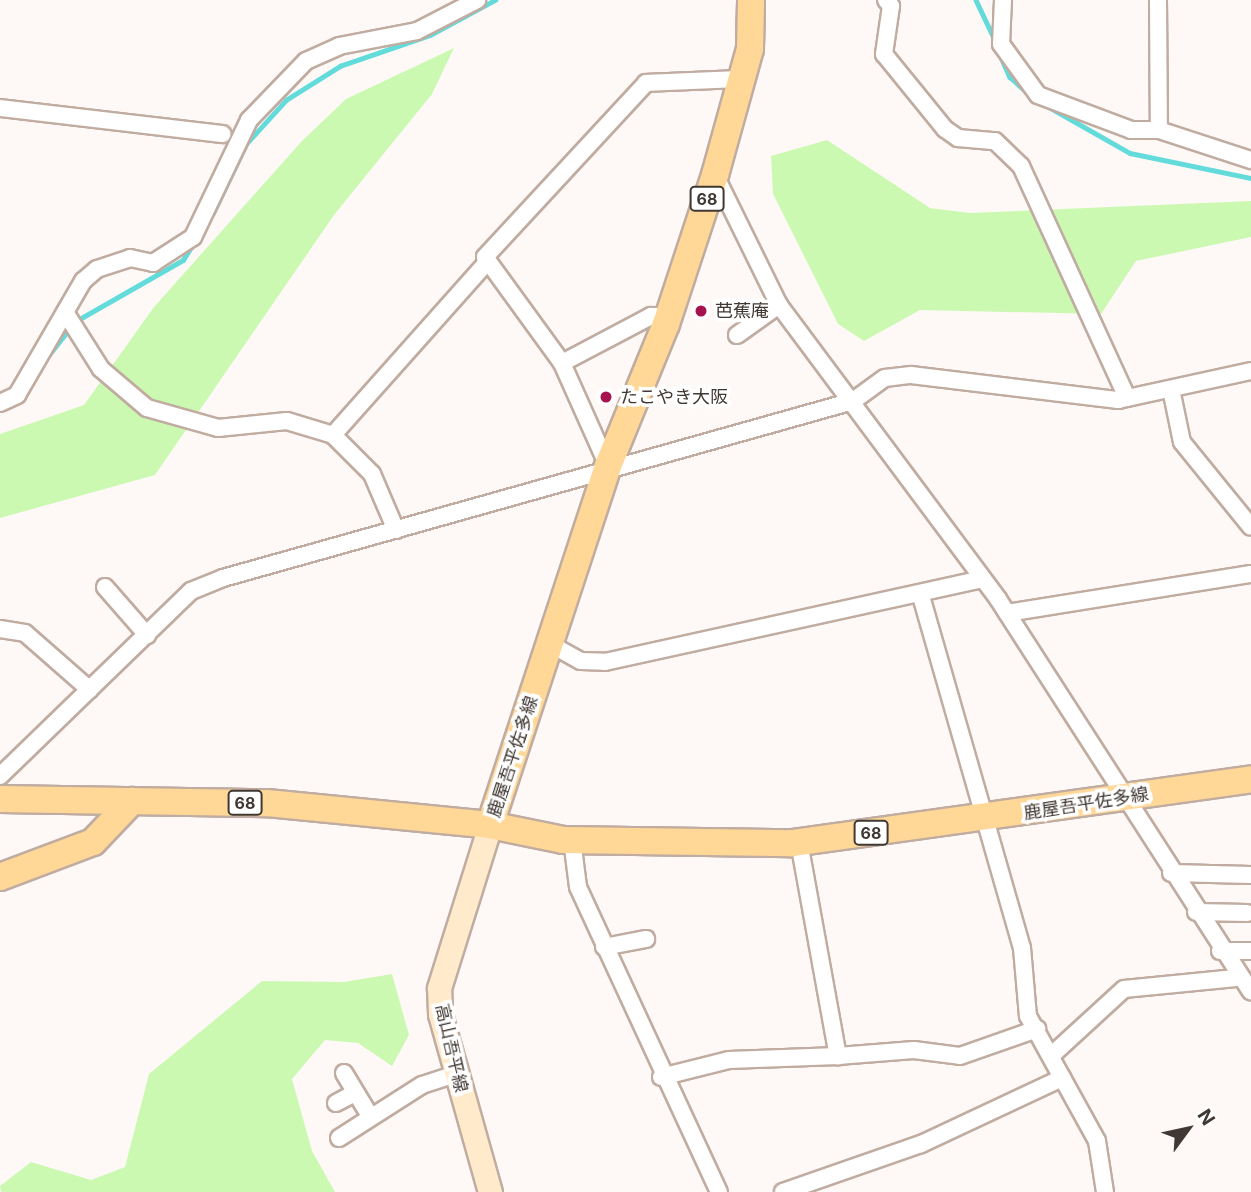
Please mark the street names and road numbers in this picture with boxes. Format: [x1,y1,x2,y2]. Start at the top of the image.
road number: 68 [690,186,724,211]
street label: 鹿屋吾平佐多線 [483,694,543,820]
street label: 鹿屋吾平佐多線 [1022,783,1150,825]
road number: 68 [228,790,262,816]
road number: 68 [854,820,888,846]
street label: 高山吾平線 [430,1002,472,1094]

